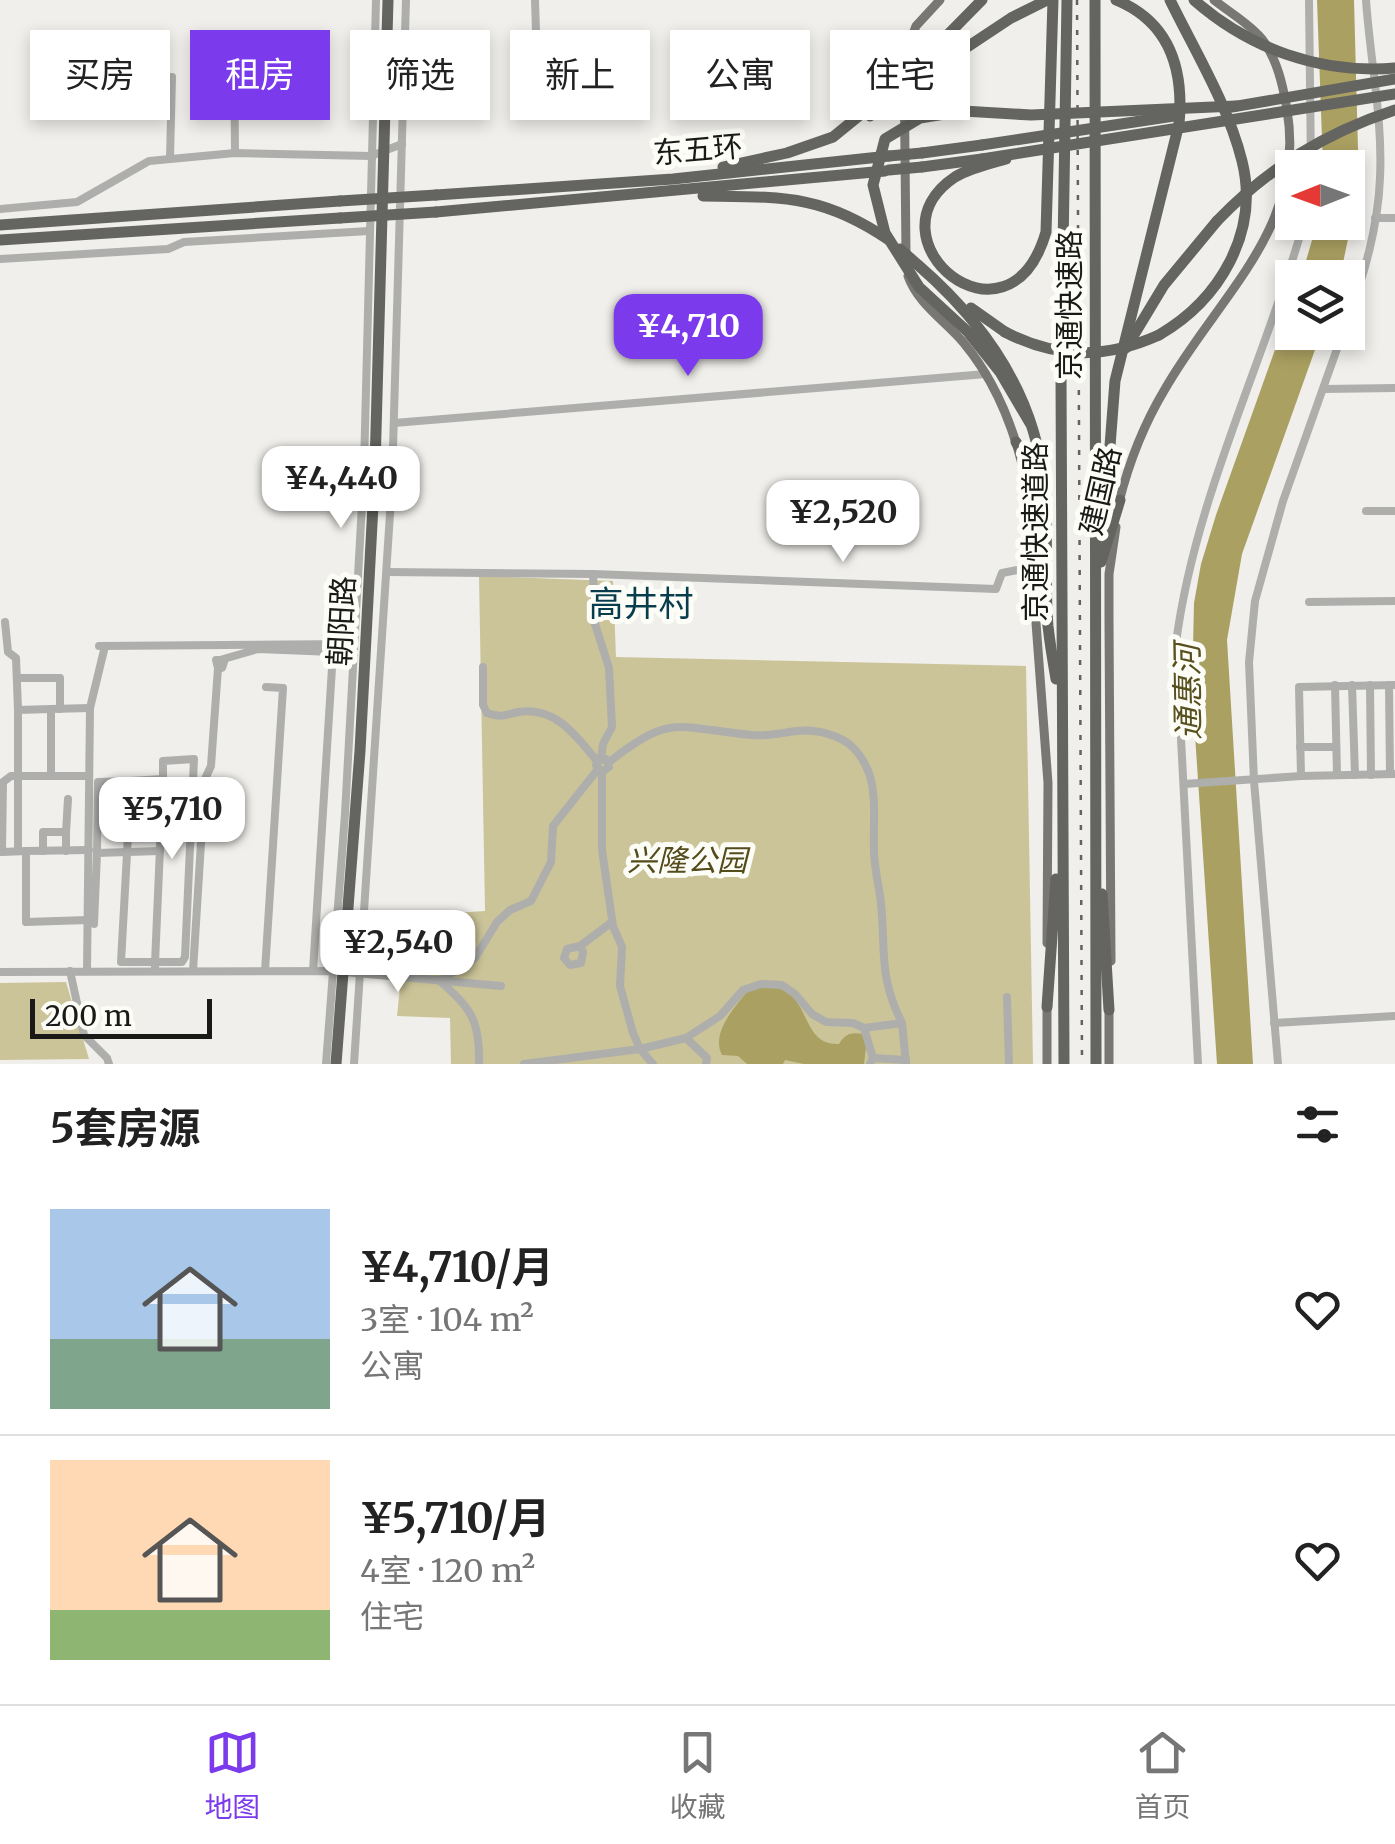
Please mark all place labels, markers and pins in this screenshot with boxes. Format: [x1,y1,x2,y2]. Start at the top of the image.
pin: ¥4,710 [607,294,769,379]
pin: ¥4,440 [260,446,422,531]
pin: ¥2,520 [762,480,924,565]
pin: ¥5,710 [91,777,253,862]
pin: ¥2,540 [317,910,479,995]

